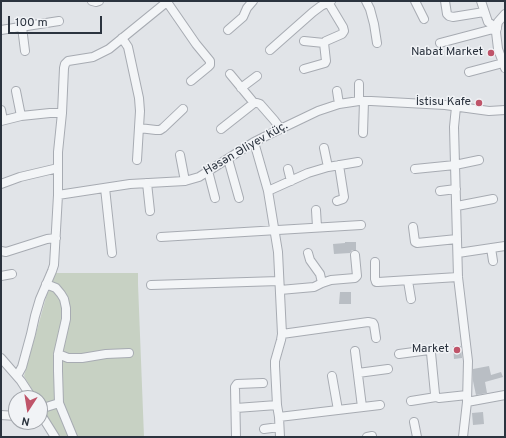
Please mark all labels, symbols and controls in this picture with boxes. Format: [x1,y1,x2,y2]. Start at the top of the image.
scale bar [10,8,104,34]
text: 100 m [15,15,48,31]
place label: Nabat Market [411,46,483,60]
marker: Nabat Market [486,48,496,58]
place label: İstisu Kafe [416,96,471,110]
marker: İstisu Kafe [474,98,484,108]
street label: Həsən Əliyev küç. [201,119,291,179]
place label: Market [412,343,449,357]
marker: Market [452,345,462,355]
north arrow [8,390,48,430]
text: N [20,413,31,428]

